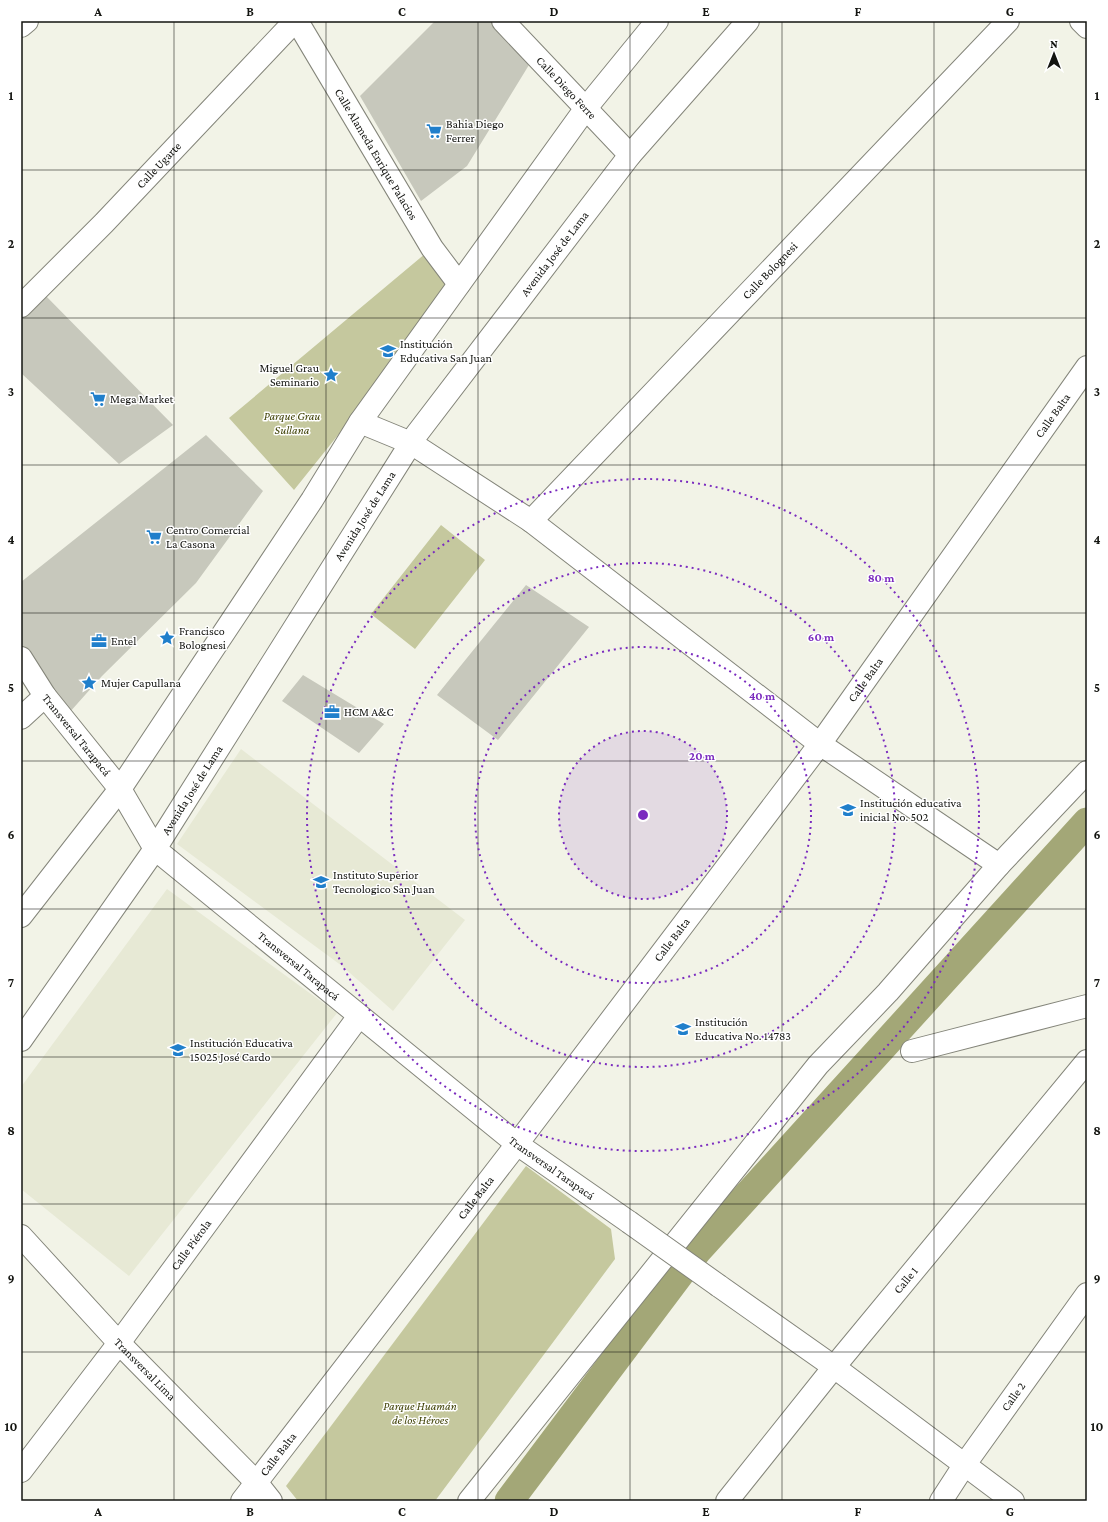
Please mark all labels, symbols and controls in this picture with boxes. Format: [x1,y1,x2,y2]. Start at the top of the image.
text: A [93,4,102,19]
text: B [246,4,254,19]
text: C [398,4,406,19]
text: D [550,4,559,19]
text: E [702,4,710,19]
text: F [855,4,862,19]
text: G [1006,4,1014,19]
north arrow [1034,34,1074,74]
text: N [1050,38,1058,50]
street label: Calle Diego Ferre [533,53,599,122]
street label: Calle Alameda Enrique Palacios [332,86,421,223]
text: 1 [9,88,14,103]
text: 1 [1095,88,1100,103]
place label: Bahia Diego Ferrer [446,117,504,145]
supermarket icon: Bahia Diego Ferrer [425,122,443,140]
street label: Calle Ugarte [133,139,184,191]
street label: Avenida José de Lama [518,208,592,299]
text: 2 [8,236,15,251]
text: 2 [1094,236,1101,251]
street label: Calle Bolognesi [739,239,800,302]
place label: Institución Educativa San Juan [400,337,492,365]
school or university icon: Institución Educativa San Juan [379,342,397,360]
place label: Miguel Grau Seminario [260,361,320,389]
place icon: Miguel Grau Seminario [322,366,340,384]
text: 3 [8,384,14,399]
text: 3 [1094,384,1100,399]
supermarket icon: Mega Market [89,390,107,408]
street label: Calle Balta [1032,390,1073,440]
place label: Mega Market [110,392,174,406]
park label: Parque Grau Sullana [264,409,320,437]
street label: Avenida José de Lama [331,468,399,563]
place label: Centro Comercial La Casona [166,523,250,551]
supermarket icon: Centro Comercial La Casona [145,528,163,546]
text: 4 [7,532,15,547]
text: 4 [1093,532,1101,547]
text: 80 m [868,571,895,585]
place label: Francisco Bolognesi [179,624,226,652]
place icon: Francisco Bolognesi [158,629,176,647]
text: 60 m [808,630,835,644]
office icon: Entel [90,632,108,650]
place label: Entel [111,634,136,648]
street label: Calle Balta [845,655,886,705]
place icon: Mujer Capullana [80,674,98,692]
place label: Mujer Capullana [101,676,182,690]
text: 5 [8,680,14,695]
text: 5 [1094,680,1100,695]
text: 40 m [749,689,776,703]
street label: Transversal Tarapacá [39,691,114,779]
office icon: HCM A&C [323,703,341,721]
place label: HCM A&C [344,705,394,719]
street label: Avenida José de Lama [159,742,226,838]
text: 20 m [689,749,716,763]
place label: Institución educativa inicial No. 502 [860,796,962,824]
school or university icon: Institución educativa inicial No. 502 [839,801,857,819]
centre of rings [636,808,650,822]
text: 6 [7,827,15,842]
text: 6 [1093,827,1101,842]
place label: Instituto Superior Tecnologico San Juan [333,868,435,896]
school or university icon: Instituto Superior Tecnologico San Juan [312,873,330,891]
street label: Calle Balta [651,915,693,964]
street label: Transversal Tarapacá [255,928,343,1004]
text: 7 [8,975,14,990]
text: 7 [1094,975,1100,990]
place label: Institución Educativa No. 14783 [695,1015,791,1043]
school or university icon: Institución Educativa No. 14783 [674,1020,692,1038]
place label: Institución Educativa 15025 José Cardo [190,1036,293,1064]
school or university icon: Institución Educativa 15025 José Cardo [169,1041,187,1059]
text: 8 [7,1123,15,1138]
text: 8 [1093,1123,1101,1138]
street label: Transversal Tarapacá [506,1133,598,1203]
street label: Calle Balta [455,1173,497,1222]
street label: Calle Piérola [168,1216,215,1273]
street label: Calle 1 [891,1264,921,1296]
text: 9 [7,1271,15,1286]
text: 9 [1093,1271,1101,1286]
street label: Transversal Lima [111,1335,179,1404]
street label: Calle 2 [998,1379,1029,1414]
park label: Parque Huamán de los Héroes [383,1399,457,1427]
text: 10 [5,1419,17,1434]
text: 10 [1091,1419,1103,1434]
street label: Calle Balta [257,1429,299,1479]
text: A [93,1504,102,1519]
text: B [246,1504,254,1519]
text: C [398,1504,406,1519]
text: D [550,1504,559,1519]
text: E [702,1504,710,1519]
text: F [855,1504,862,1519]
text: G [1006,1504,1014,1519]

